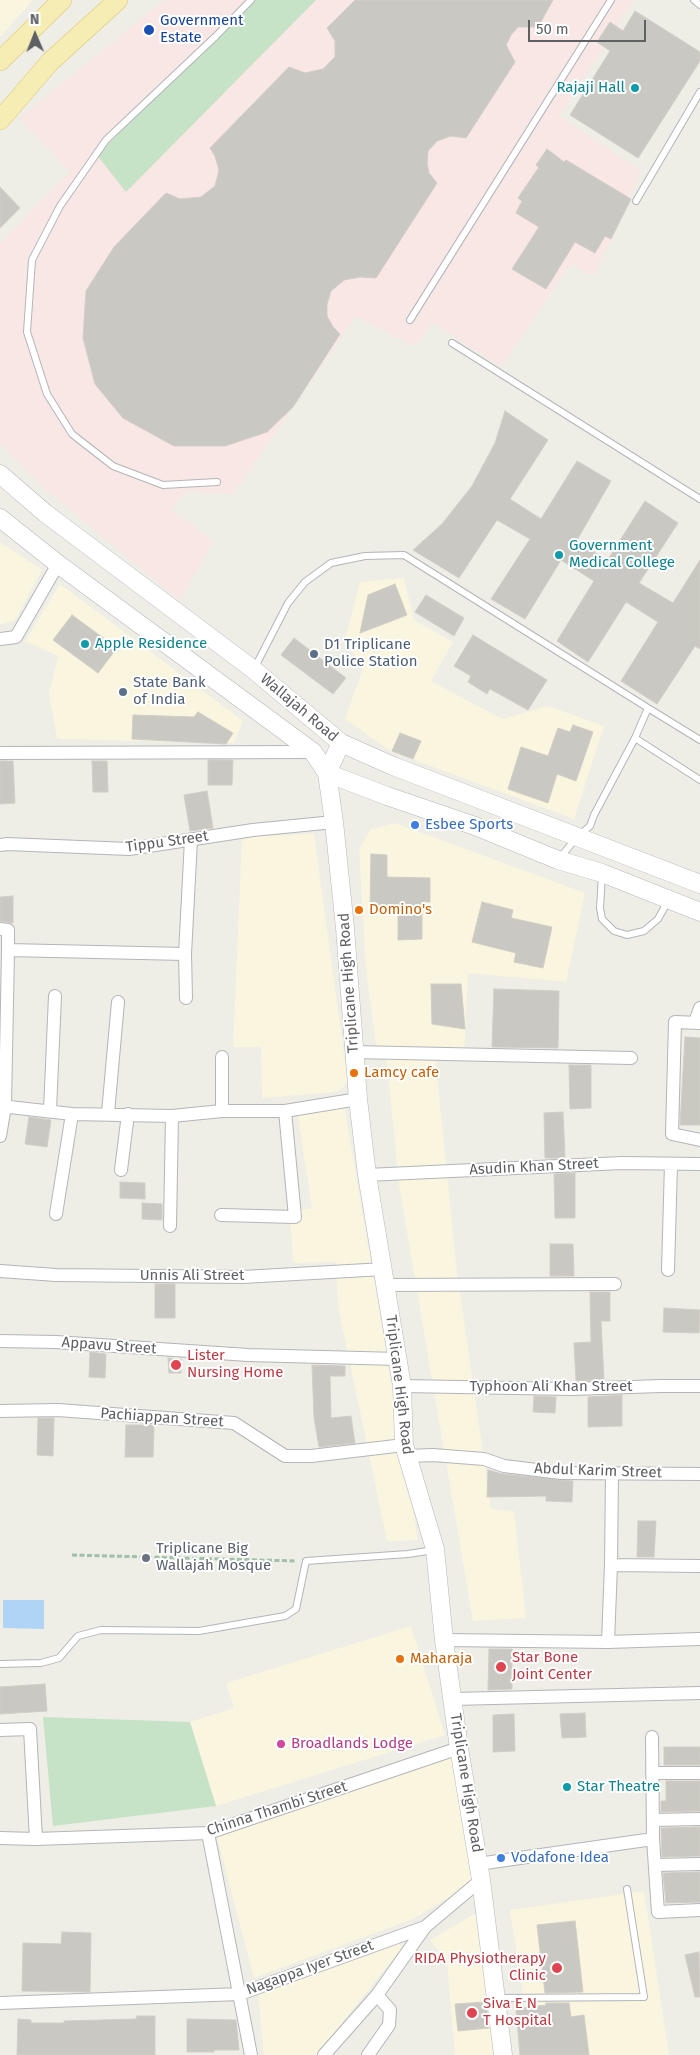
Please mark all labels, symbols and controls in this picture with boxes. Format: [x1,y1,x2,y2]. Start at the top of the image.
north arrow [10,10,60,60]
scale bar [530,10,648,42]
text: N [30,11,40,28]
place label: Government Estate [160,12,243,47]
text: 50 m [536,20,569,38]
marker: Government Estate [142,23,156,37]
place label: Rajaji Hall [556,79,625,97]
marker: Rajaji Hall [629,82,641,94]
place label: Government Medical College [569,537,675,572]
marker: Government Medical College [553,549,565,561]
place label: Apple Residence [95,635,207,653]
place label: D1 Triplicane Police Station [324,636,418,671]
marker: Apple Residence [79,638,91,650]
marker: D1 Triplicane Police Station [308,648,320,660]
street label: Wallajah Road [256,670,342,746]
place label: State Bank of India [133,674,206,709]
marker: State Bank of India [117,686,129,698]
place label: Esbee Sports [425,816,513,834]
marker: Esbee Sports [409,819,421,831]
street label: Tippu Street [125,827,209,857]
place label: Domino's [369,901,432,919]
marker: Domino's [353,904,365,916]
street label: Triplicane High Road [335,912,363,1054]
place label: Lamcy cafe [364,1064,439,1082]
marker: Lamcy cafe [348,1067,360,1079]
street label: Asudin Khan Street [469,1155,599,1179]
street label: Unnis Ali Street [140,1267,244,1285]
street label: Triplicane High Road [382,1314,416,1456]
street label: Appavu Street [61,1334,157,1358]
place label: Lister Nursing Home [187,1347,283,1382]
marker: Lister Nursing Home [169,1358,183,1372]
street label: Typhoon Ali Khan Street [470,1378,632,1396]
street label: Pachiappan Street [100,1405,224,1431]
street label: Abdul Karim Street [534,1460,662,1482]
place label: Triplicane Big Wallajah Mosque [156,1540,271,1575]
marker: Triplicane Big Wallajah Mosque [140,1552,152,1564]
place label: Star Bone Joint Center [512,1649,592,1684]
place label: Maharaja [410,1650,472,1668]
marker: Maharaja [394,1653,406,1665]
marker: Star Bone Joint Center [494,1660,508,1674]
street label: Triplicane High Road [446,1712,486,1854]
place label: Broadlands Lodge [291,1735,413,1753]
marker: Broadlands Lodge [275,1738,287,1750]
street label: Chinna Thambi Street [205,1778,349,1840]
place label: Star Theatre [577,1778,660,1796]
marker: Star Theatre [561,1781,573,1793]
place label: Vodafone Idea [511,1849,609,1867]
marker: Vodafone Idea [495,1852,507,1864]
street label: Nagappa Iyer Street [244,1937,376,1999]
place label: RIDA Physiotherapy Clinic [414,1950,546,1985]
marker: RIDA Physiotherapy Clinic [550,1961,564,1975]
place label: Siva E N T Hospital [483,1995,552,2030]
marker: Siva E N T Hospital [465,2006,479,2020]

